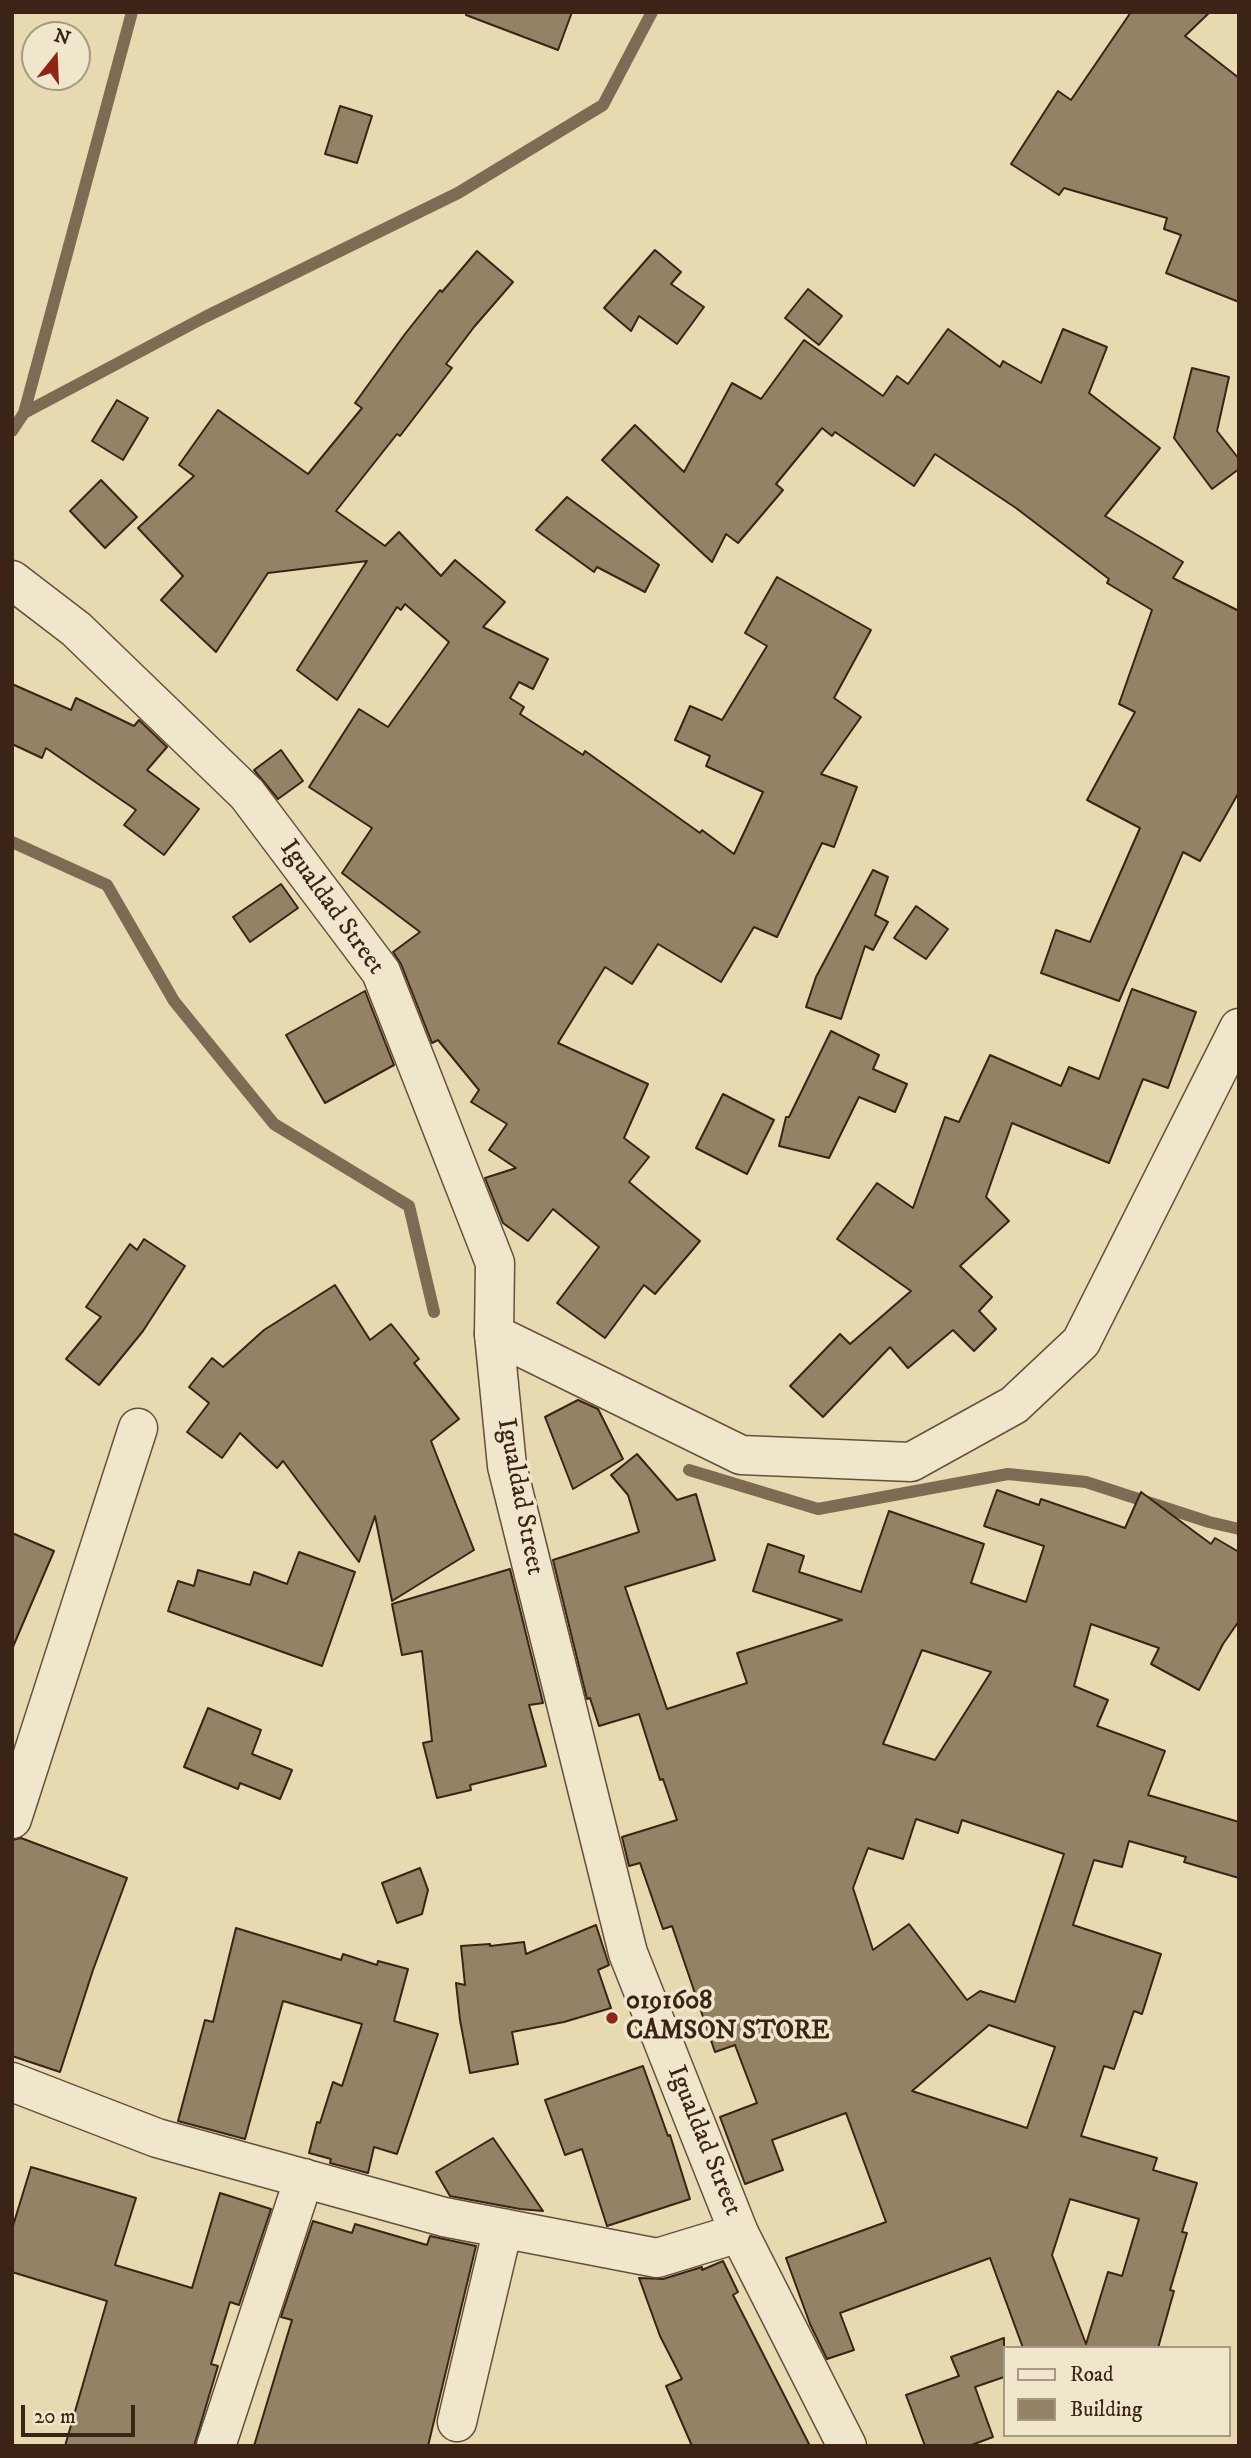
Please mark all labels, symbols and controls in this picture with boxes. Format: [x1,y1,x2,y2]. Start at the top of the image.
north arrow [21,21,91,91]
text: N [51,24,73,51]
street label: Igualdad Street [272,835,390,981]
street label: Igualdad Street [489,1416,549,1578]
place label: 0191608 CAMSON STORE [626,1987,829,2048]
marker: 0191608 CAMSON STORE [604,2010,620,2026]
street label: Igualdad Street [659,2062,747,2220]
legend [1002,2346,1230,2437]
text: Road [1070,2362,1114,2388]
scale bar [24,2392,138,2436]
text: Building [1070,2397,1142,2423]
text: 20 m [34,2404,76,2430]

